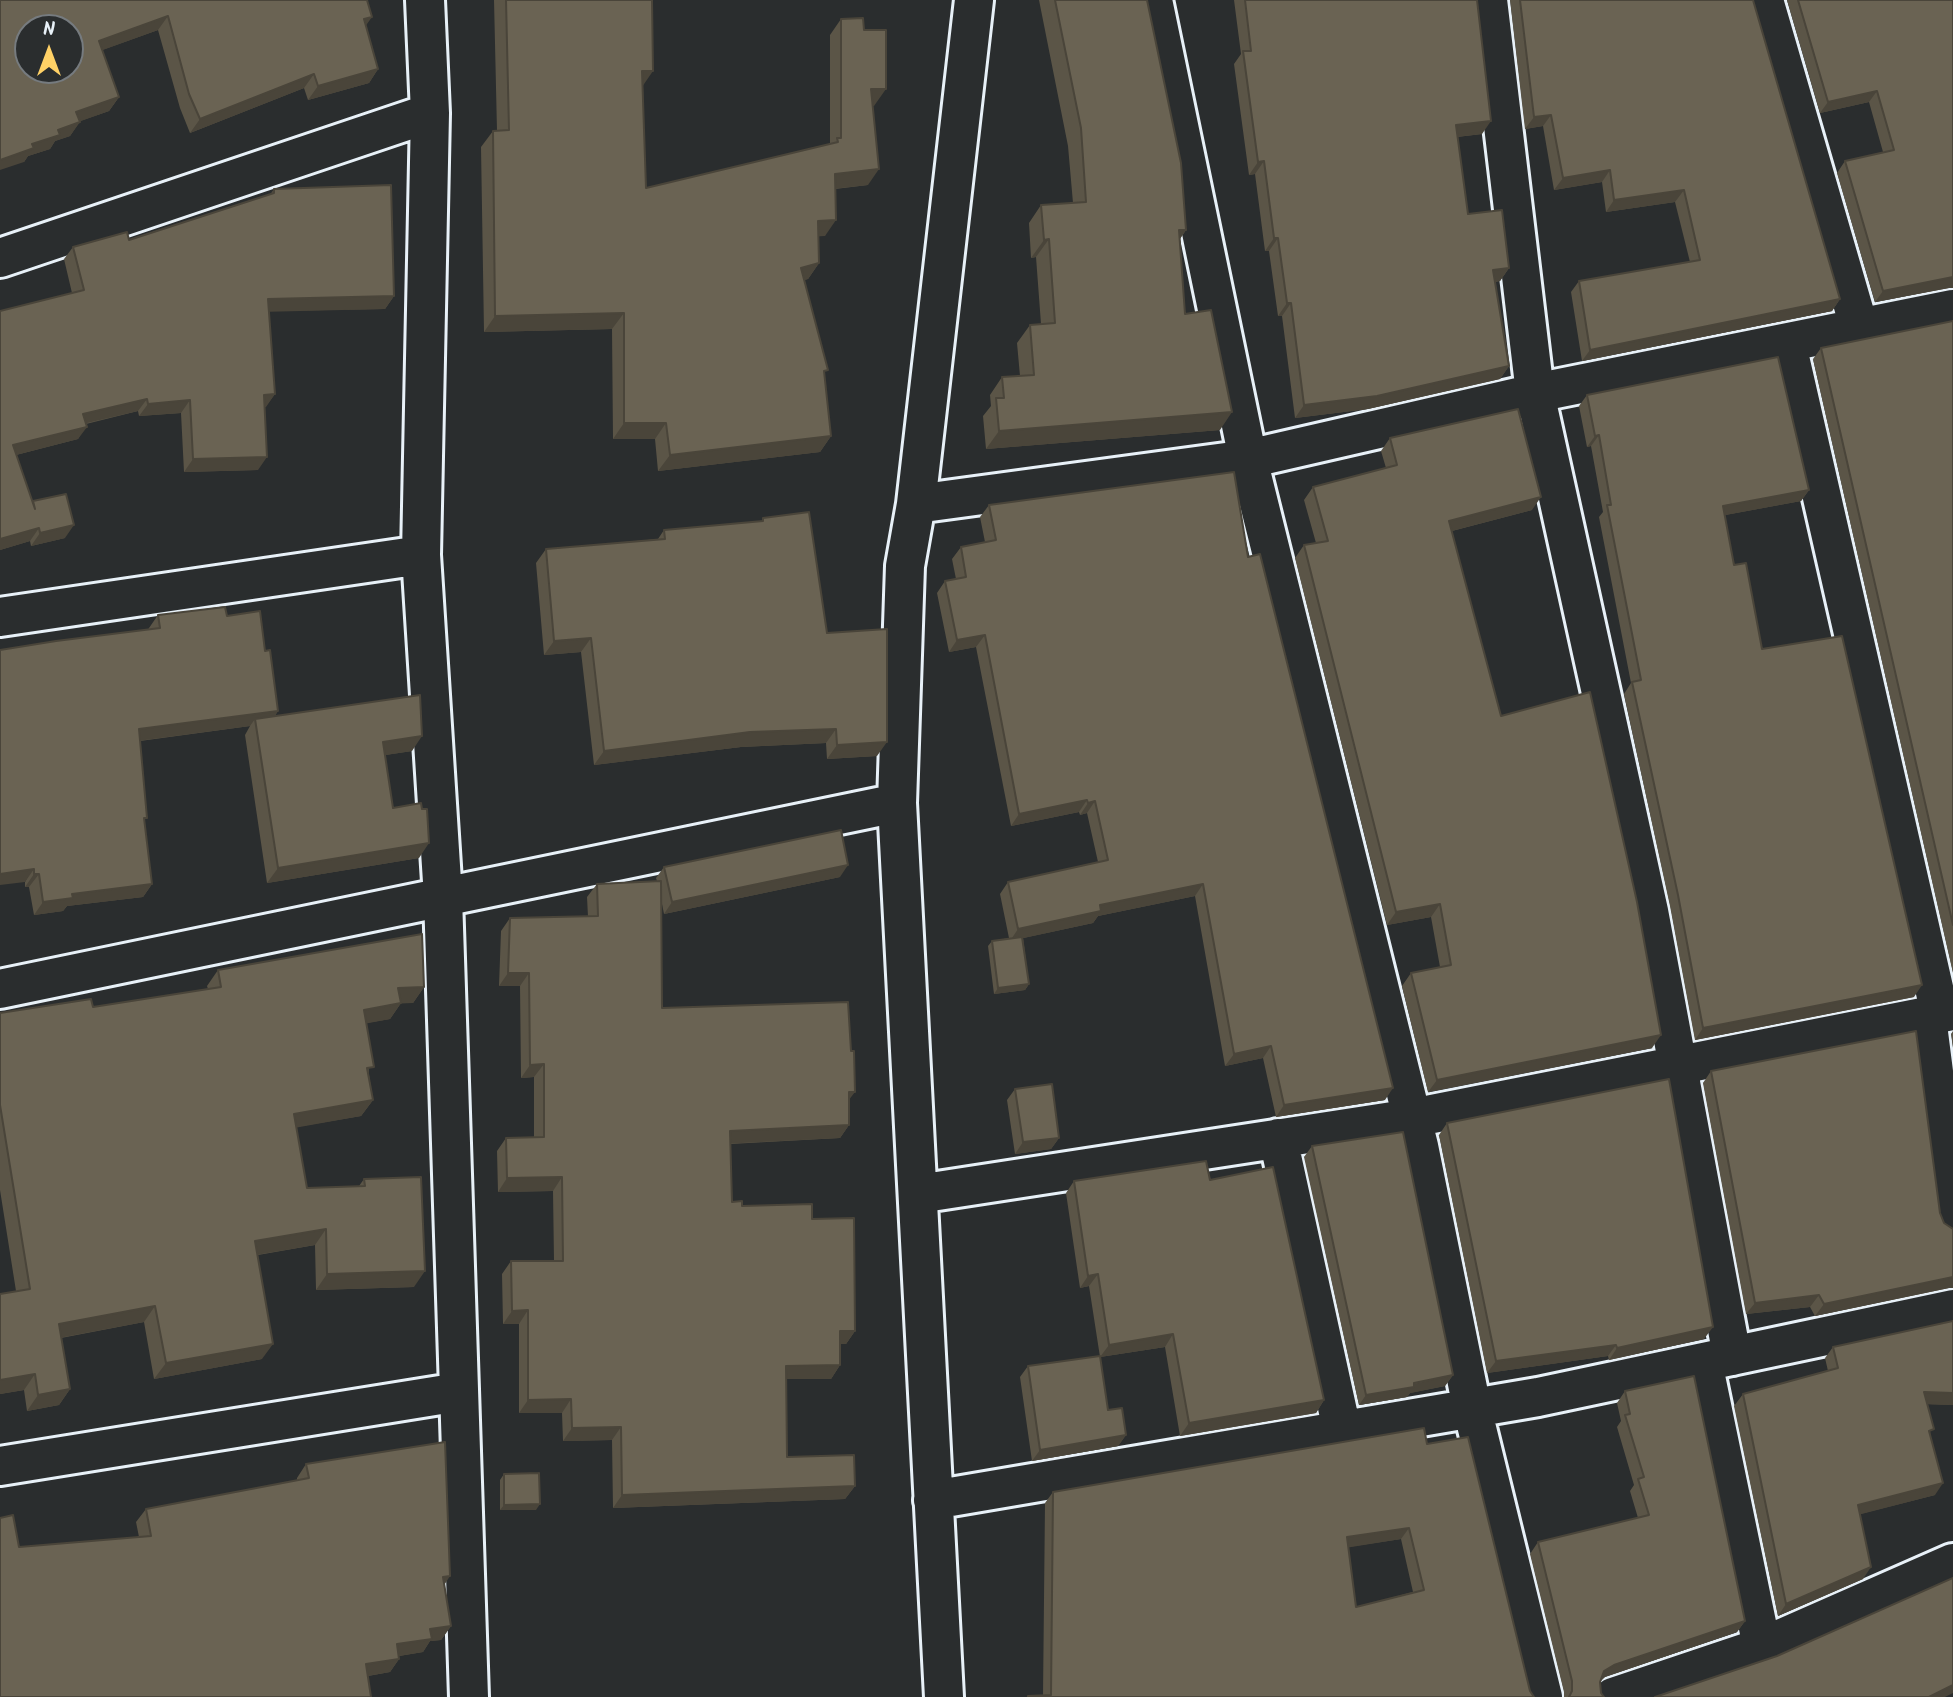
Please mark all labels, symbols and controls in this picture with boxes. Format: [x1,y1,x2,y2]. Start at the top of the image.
north arrow [14,14,84,84]
text: N [43,15,55,45]

